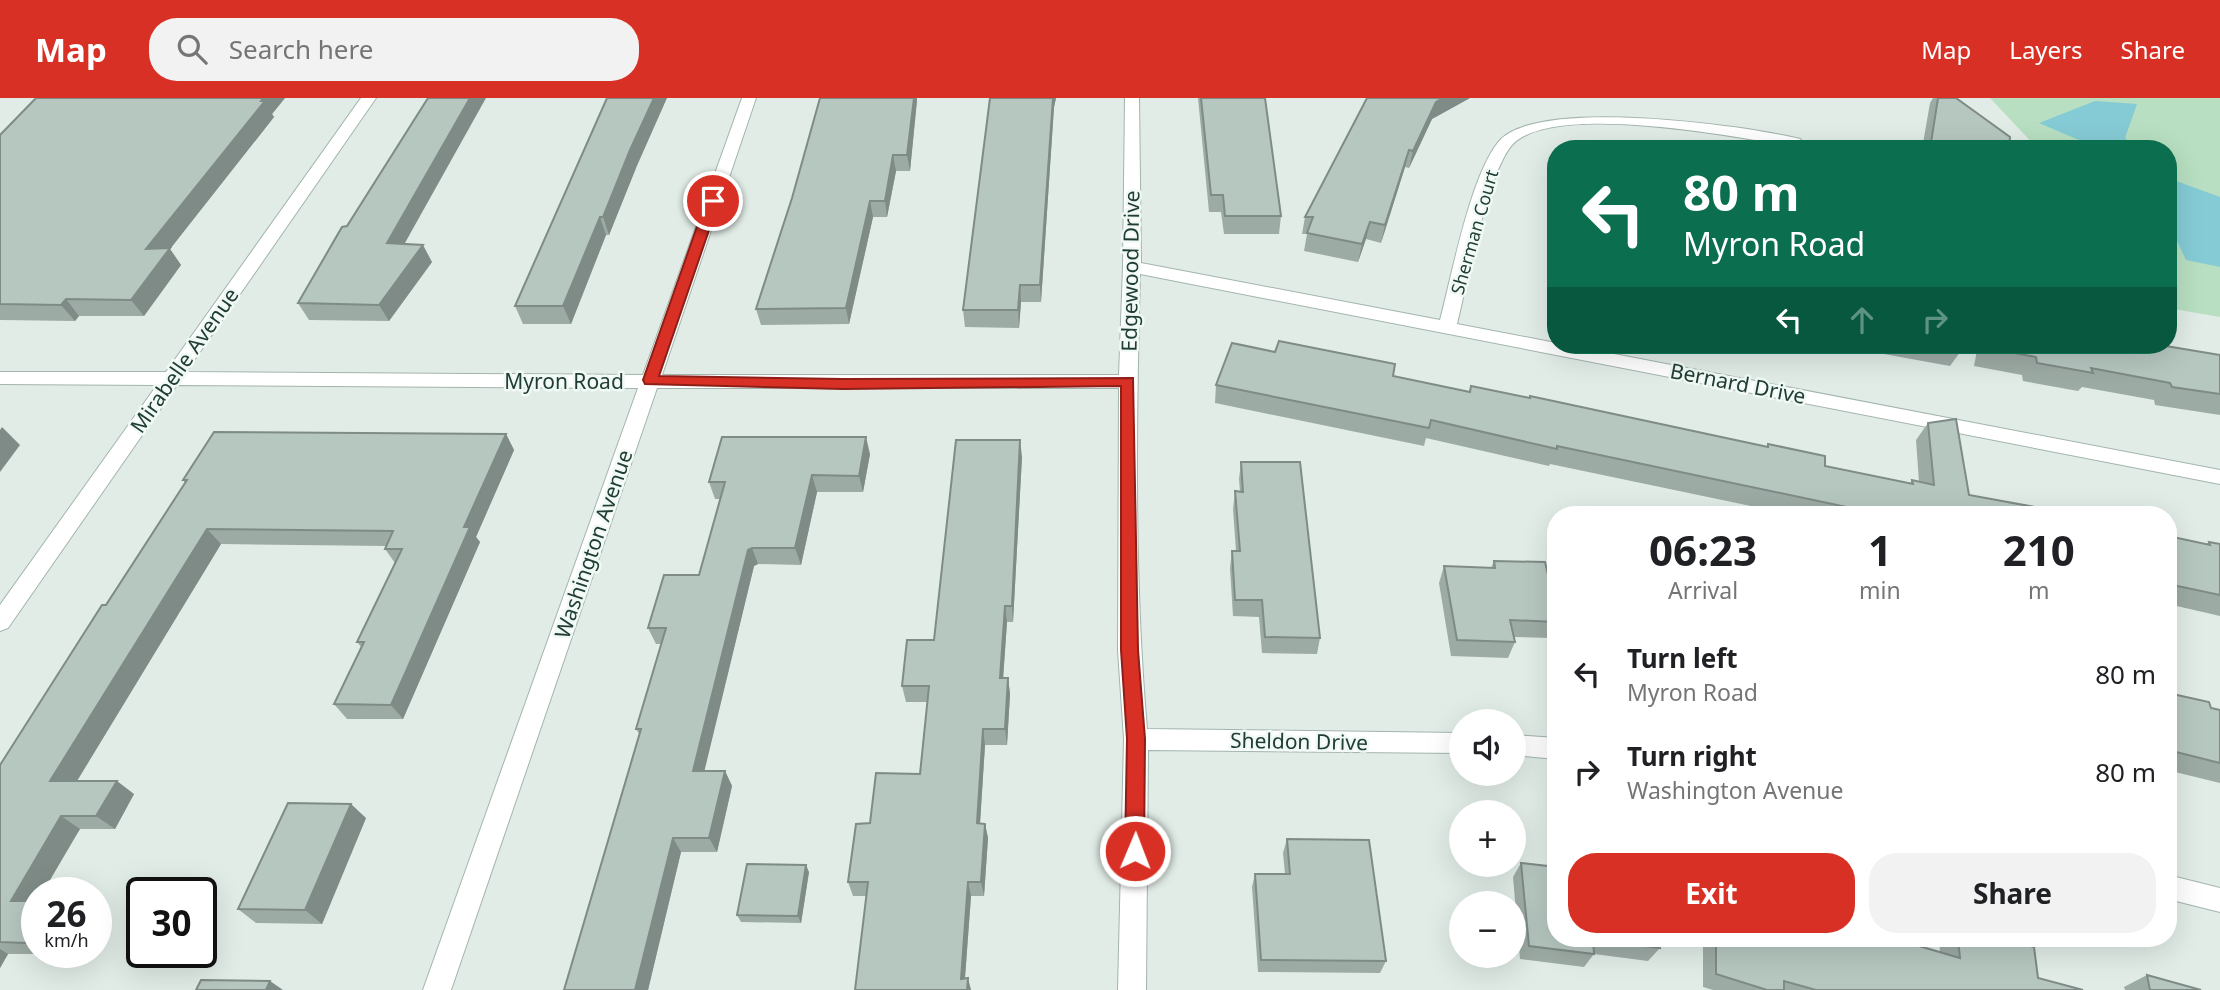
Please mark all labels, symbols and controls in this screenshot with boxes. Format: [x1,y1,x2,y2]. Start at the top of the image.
search box [149,18,639,81]
text: Map [35,27,107,72]
icon: search [173,30,211,68]
text: Search here [229,31,373,67]
text: Map [1921,33,1971,66]
text: Layers [2009,33,2083,66]
text: Share [2121,33,2185,66]
text: 80 m [1683,159,1800,225]
street label: Sherman Court [1445,166,1503,297]
icon: left [1568,168,1659,259]
pin [683,171,743,231]
icon: arrive [694,182,732,220]
street label: Edgewood Drive [1115,190,1145,352]
text: Myron Road [1683,222,1865,265]
street label: Mirabelle Avenue [123,282,245,438]
icon: left [1770,301,1808,339]
icon: ahead [1843,301,1881,339]
icon: right [1916,301,1954,339]
street label: Bernard Drive [1668,356,1808,410]
street label: Myron Road [504,367,624,395]
street label: Washington Avenue [548,446,638,642]
text: 06:23 [1649,521,1757,578]
text: 1 [1868,521,1892,578]
text: 210 [2003,521,2075,578]
text: Arrival [1668,574,1738,606]
text: min [1859,574,1901,606]
text: m [2028,574,2050,606]
text: Turn left [1627,640,1738,676]
icon: left [1568,655,1606,693]
text: 80 m [2095,656,2156,692]
text: Myron Road [1627,676,1758,708]
map controls [1449,709,1526,968]
button: sound [1449,709,1526,786]
street label: Sheldon Drive [1230,726,1368,756]
text: Turn right [1627,738,1757,774]
icon: right [1568,753,1606,791]
text: 80 m [2095,754,2156,790]
text: Washington Avenue [1627,774,1844,806]
button: + [1449,800,1526,877]
position arrow [1098,814,1172,888]
button: Exit [1568,853,1855,933]
button: Share [1869,853,2156,933]
speed limit sign: 30 [126,877,217,968]
text: 26 [46,890,87,937]
button: − [1449,891,1526,968]
text: km/h [44,928,89,952]

